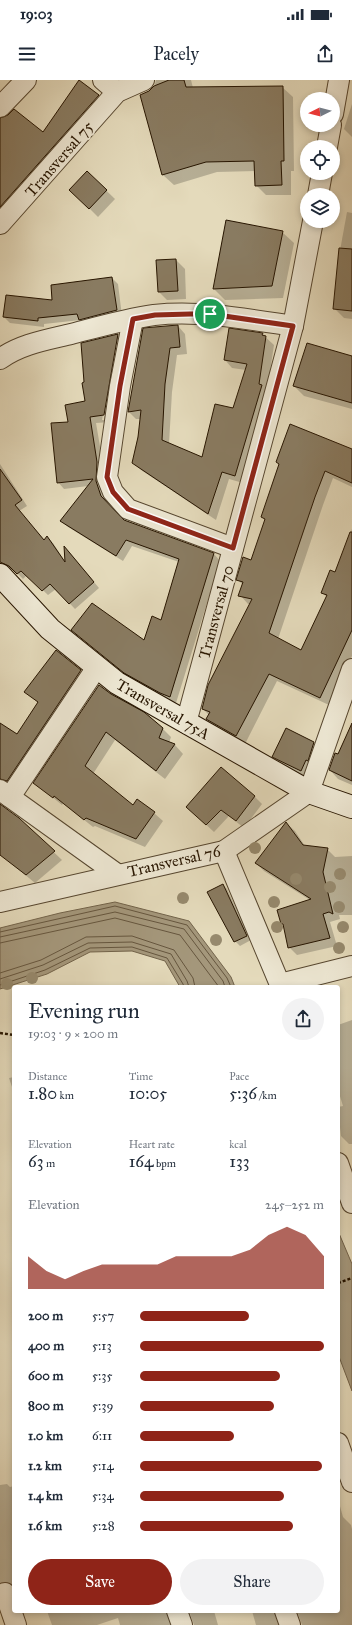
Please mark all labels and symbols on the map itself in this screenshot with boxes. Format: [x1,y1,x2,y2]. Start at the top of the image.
north arrow [300,92,340,132]
street label: Transversal 75 [21,117,97,201]
pin [193,297,227,331]
street label: Transversal 70 [194,563,238,661]
street label: Transversal 75A [113,674,213,744]
street label: Transversal 76 [126,841,223,881]

